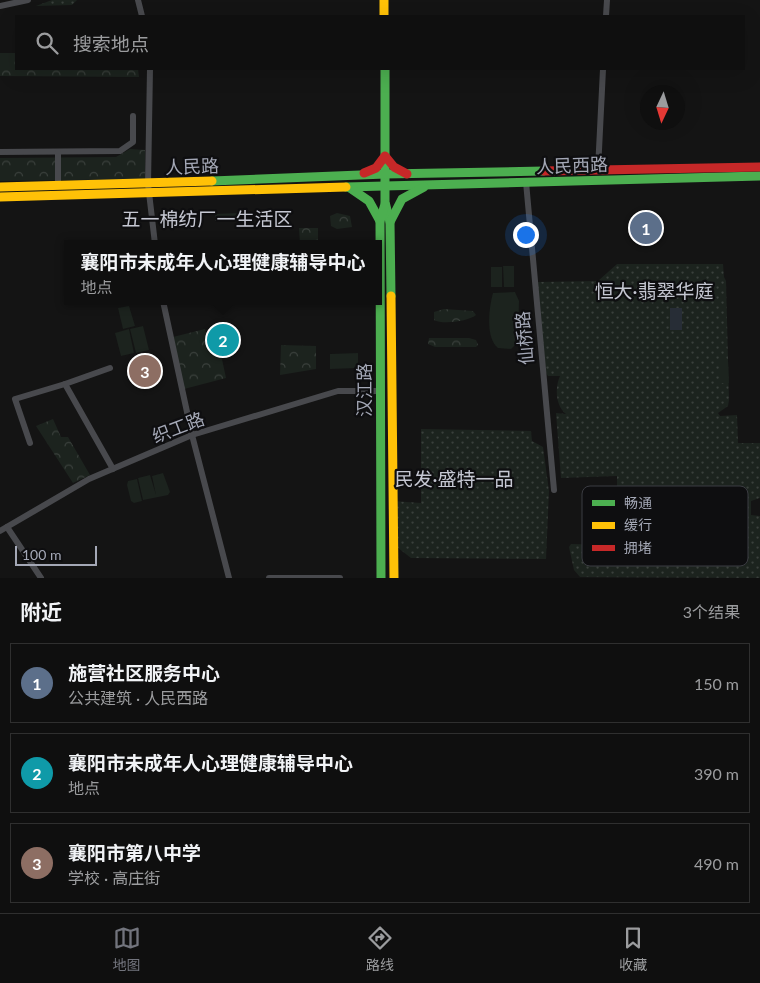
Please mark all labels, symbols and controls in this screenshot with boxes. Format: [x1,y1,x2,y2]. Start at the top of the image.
search box [15,15,745,70]
icon: search [33,29,61,57]
text: 搜索地点 [73,32,149,55]
north arrow [640,85,685,130]
street label: 人民西路 [536,153,608,177]
street label: 人民路 [165,154,219,178]
district label: 五一棉纺厂一生活区 [121,207,293,230]
pin: 1 [630,209,662,247]
your location [513,222,539,248]
popup [64,240,382,305]
text: 襄阳市未成年人心理健康辅导中心 [80,250,366,273]
text: 地点 [80,277,113,296]
district label: 恒大·翡翠华庭 [595,279,713,302]
street label: 仙桥路 [511,310,537,366]
pin: 2 [207,321,239,359]
pin: 3 [129,352,161,390]
street label: 汉江路 [353,363,375,417]
street label: 织工路 [149,407,207,447]
district label: 民发·盛特一品 [395,467,513,490]
legend [582,486,748,566]
text: 畅通 [624,494,652,511]
text: 缓行 [624,516,652,533]
text: 拥堵 [624,539,652,556]
scale bar [15,543,98,566]
text: 100 m [22,546,61,563]
text: 附近 [20,599,62,624]
text: 3个结果 [683,602,740,621]
text: 施营社区服务中心 [68,661,220,684]
text: 1 [32,674,42,693]
text: 150 m [694,674,739,693]
text: 公共建筑 · 人民西路 [68,688,208,707]
text: 襄阳市未成年人心理健康辅导中心 [68,751,353,774]
text: 2 [32,764,42,783]
text: 390 m [694,764,739,783]
text: 地点 [68,778,100,797]
text: 襄阳市第八中学 [68,841,201,864]
text: 3 [32,854,42,873]
text: 490 m [694,854,739,873]
text: 学校 · 高庄街 [68,868,160,887]
tab: 地图 [113,924,141,974]
tab: 路线 [366,924,394,974]
tab: 收藏 [619,924,647,974]

